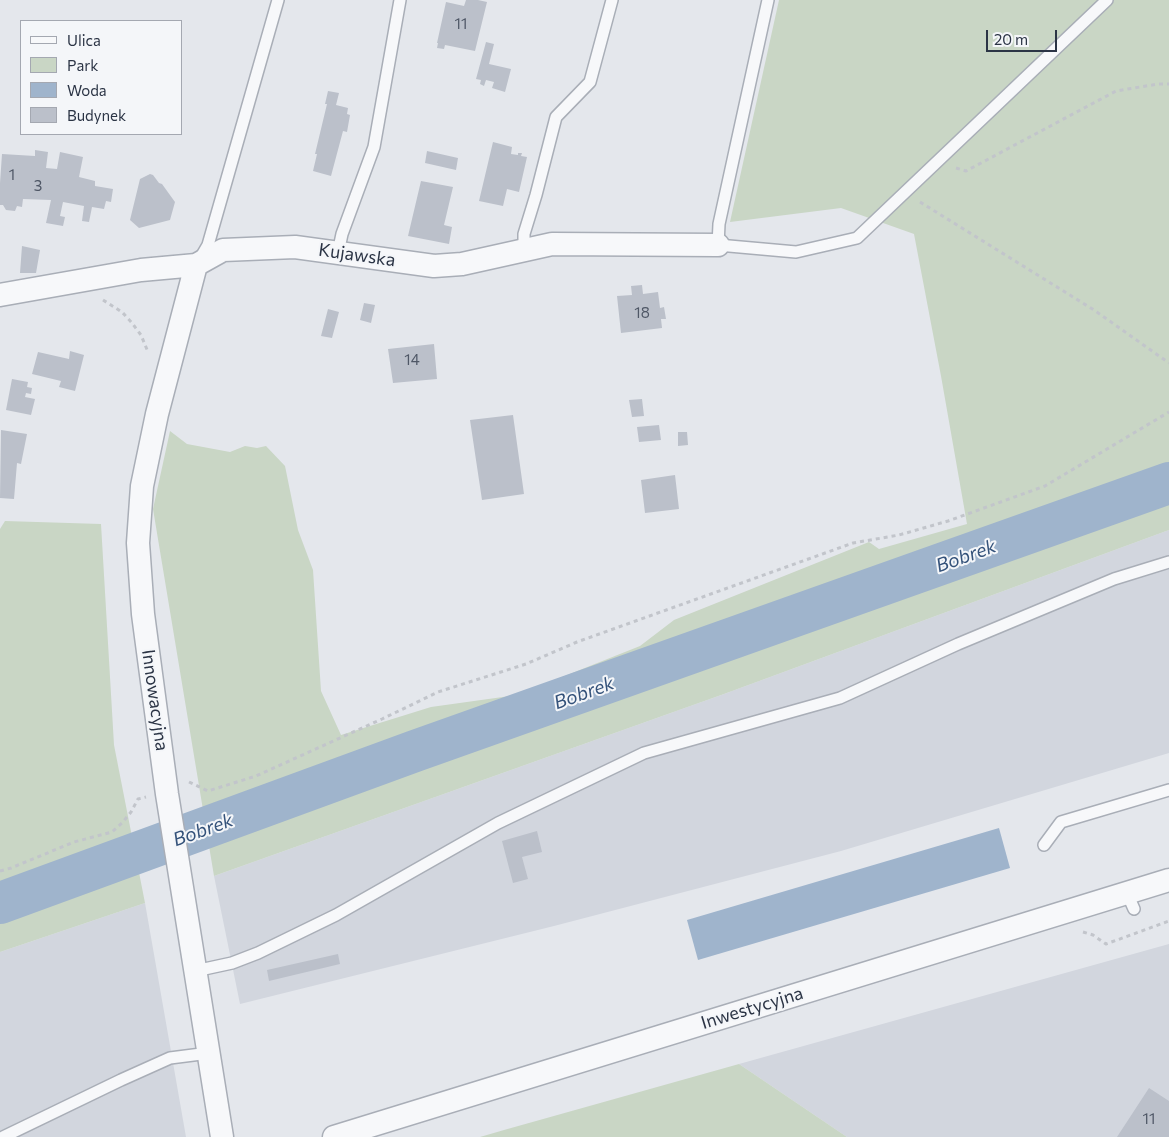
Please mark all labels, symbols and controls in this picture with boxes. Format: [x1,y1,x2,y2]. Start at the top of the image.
house number: 11 [455,15,467,33]
legend [20,20,182,135]
scale bar [989,20,1060,52]
text: 20 m [994,30,1028,48]
text: Ulica [67,31,101,49]
text: Park [67,56,98,74]
text: Woda [67,81,107,99]
text: Budynek [67,106,126,124]
house number: 1 [9,166,15,184]
house number: 3 [34,177,42,195]
street label: Kujawska [317,239,397,271]
house number: 18 [634,304,650,322]
house number: 14 [404,351,420,369]
water label: Bobrek [933,535,999,577]
street label: Innowacyjna [137,648,173,752]
water label: Bobrek [551,672,617,714]
water label: Bobrek [170,809,236,851]
street label: Inwestycyjna [698,982,806,1034]
house number: 11 [1143,1110,1155,1128]

